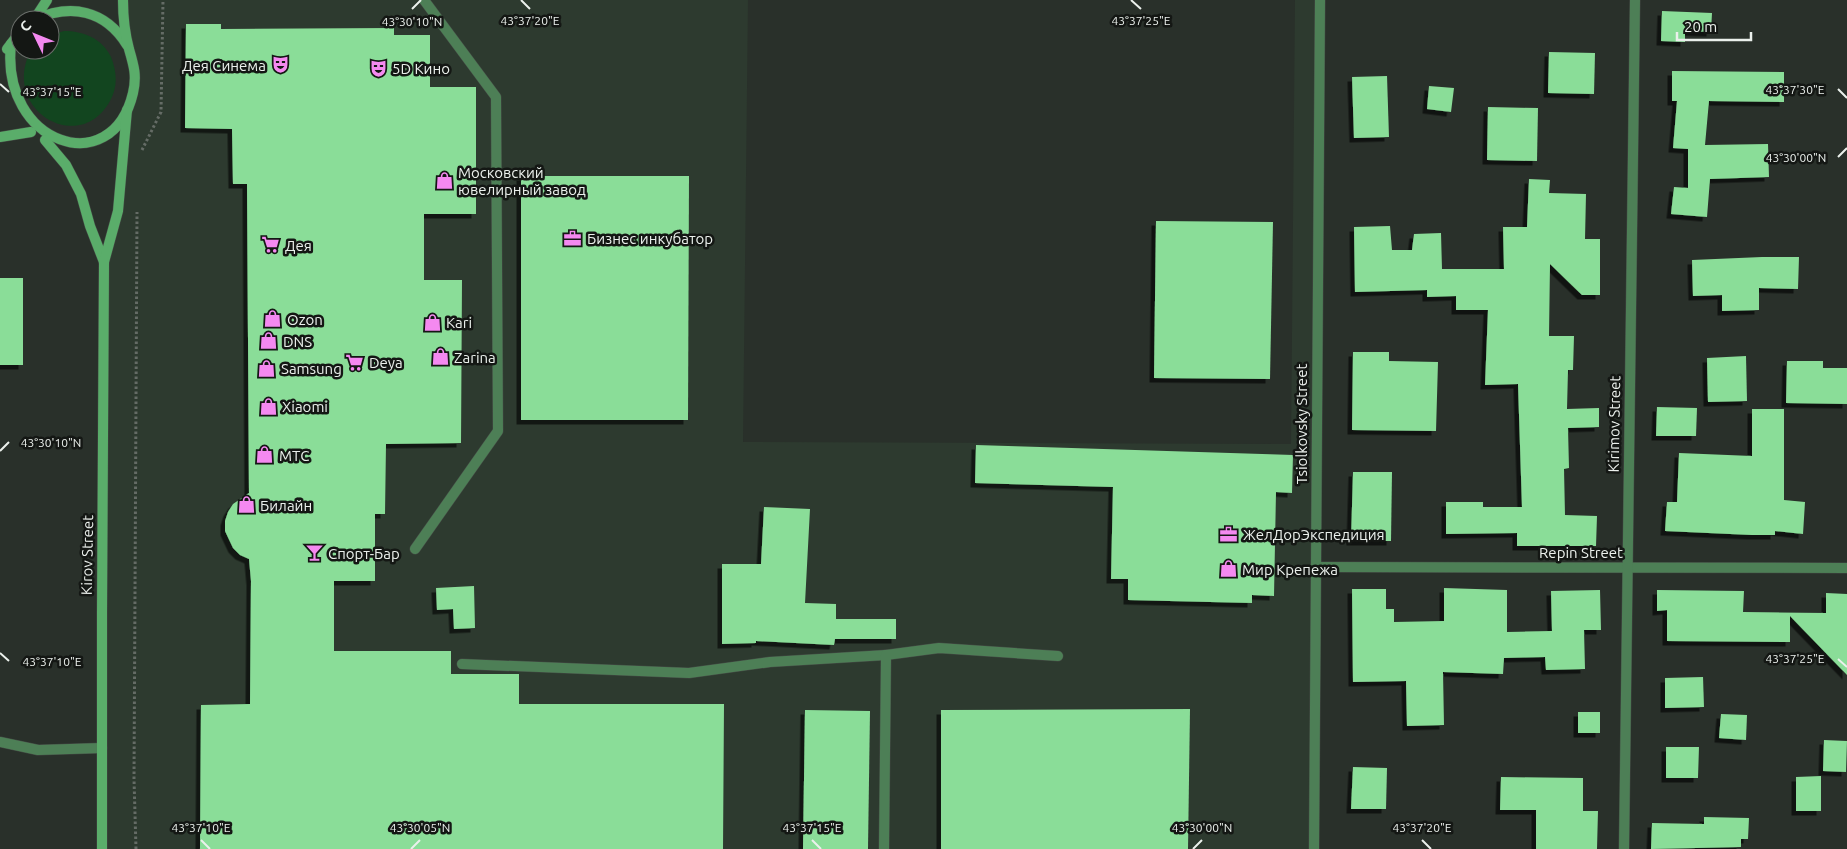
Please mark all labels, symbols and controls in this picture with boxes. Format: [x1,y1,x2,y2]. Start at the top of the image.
north arrow [10,10,60,60]
scale bar [1677,10,1751,42]
text: 43°37'20"E [501,14,560,27]
text: 43°37'25"E [1112,14,1171,27]
text: 43°30'10"N [382,15,442,28]
text: С [17,17,34,35]
text: 20 m [1684,18,1717,35]
theatre icon: Дея Синема [270,55,290,75]
place label: Дея Синема [182,57,266,74]
theatre icon: 5D Кино [368,58,388,78]
place label: 5D Кино [392,60,450,77]
text: 43°37'30"E [1766,83,1825,96]
text: 43°37'15"E [23,85,82,98]
text: 43°30'00"N [1766,151,1826,164]
place label: Московский ювелирный завод [458,164,586,198]
shop icon: Московский ювелирный завод [434,171,454,191]
office icon: Бизнес инкубатор [563,228,583,248]
place label: Бизнес инкубатор [587,230,713,247]
supermarket icon: Дея [261,235,281,255]
place label: Дея [285,237,312,254]
shop icon: Ozon [263,309,283,329]
place label: Ozon [287,311,323,328]
shop icon: Kari [422,312,442,332]
place label: Kari [446,314,472,331]
shop icon: DNS [259,331,279,351]
place label: DNS [283,333,312,350]
shop icon: Zarina [430,347,450,367]
place label: Zarina [454,349,496,366]
supermarket icon: Deya [345,352,365,372]
place label: Deya [369,354,403,371]
shop icon: Samsung [257,358,277,378]
place label: Samsung [281,360,342,377]
street label: Tsiolkovsky Street [1293,364,1310,484]
street label: Kirimov Street [1605,375,1623,473]
shop icon: Xiaomi [258,396,278,416]
place label: Xiaomi [282,398,328,415]
text: 43°30'10"N [21,436,81,449]
shop icon: МТС [255,445,275,465]
place label: МТС [279,447,309,464]
shop icon: Билайн [236,495,256,515]
place label: Билайн [260,497,312,514]
street label: Kirov Street [78,515,96,595]
office icon: ЖелДорЭкспедиция [1219,524,1239,544]
place label: ЖелДорЭкспедиция [1243,526,1385,543]
bar icon: Спорт-Бар [304,543,324,563]
street label: Repin Street [1539,544,1623,561]
place label: Спорт-Бар [328,545,400,562]
shop icon: Мир Крепежа [1218,559,1238,579]
place label: Мир Крепежа [1242,561,1338,578]
text: 43°37'25"E [1766,652,1825,665]
text: 43°37'10"E [23,655,82,668]
text: 43°37'10"E [172,821,231,834]
text: 43°30'05"N [390,821,450,834]
text: 43°37'15"E [783,821,842,834]
text: 43°30'00"N [1172,821,1232,834]
text: 43°37'20"E [1393,821,1452,834]

